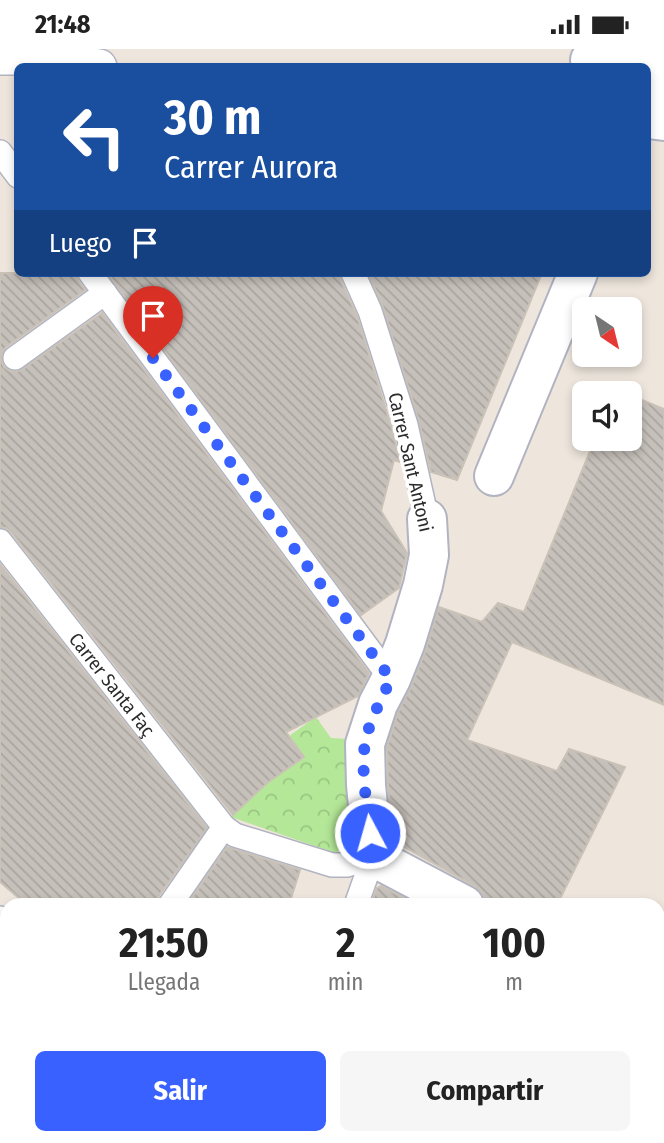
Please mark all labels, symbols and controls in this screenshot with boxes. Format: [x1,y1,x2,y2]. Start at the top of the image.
text: 21:48 [35,9,91,40]
text: 30 m [164,88,262,147]
icon: left [49,91,140,182]
text: Carrer Aurora [164,148,338,186]
icon: arrive [126,224,164,262]
text: Luego [49,228,112,259]
pin [123,286,183,358]
icon: arrive [134,297,172,335]
north arrow [572,297,642,367]
map controls [572,297,642,451]
button: sound [572,381,642,451]
street label: Carrer Sant Antoni [383,390,438,534]
street label: Carrer Santa Faç [64,628,160,741]
position arrow [333,796,407,870]
text: 21:50 [119,918,209,968]
text: 2 [336,918,355,968]
text: 100 [482,918,546,968]
text: Llegada [128,968,200,996]
text: min [328,968,363,996]
text: m [505,968,523,996]
button: Salir [35,1051,326,1131]
button: Compartir [340,1051,630,1131]

